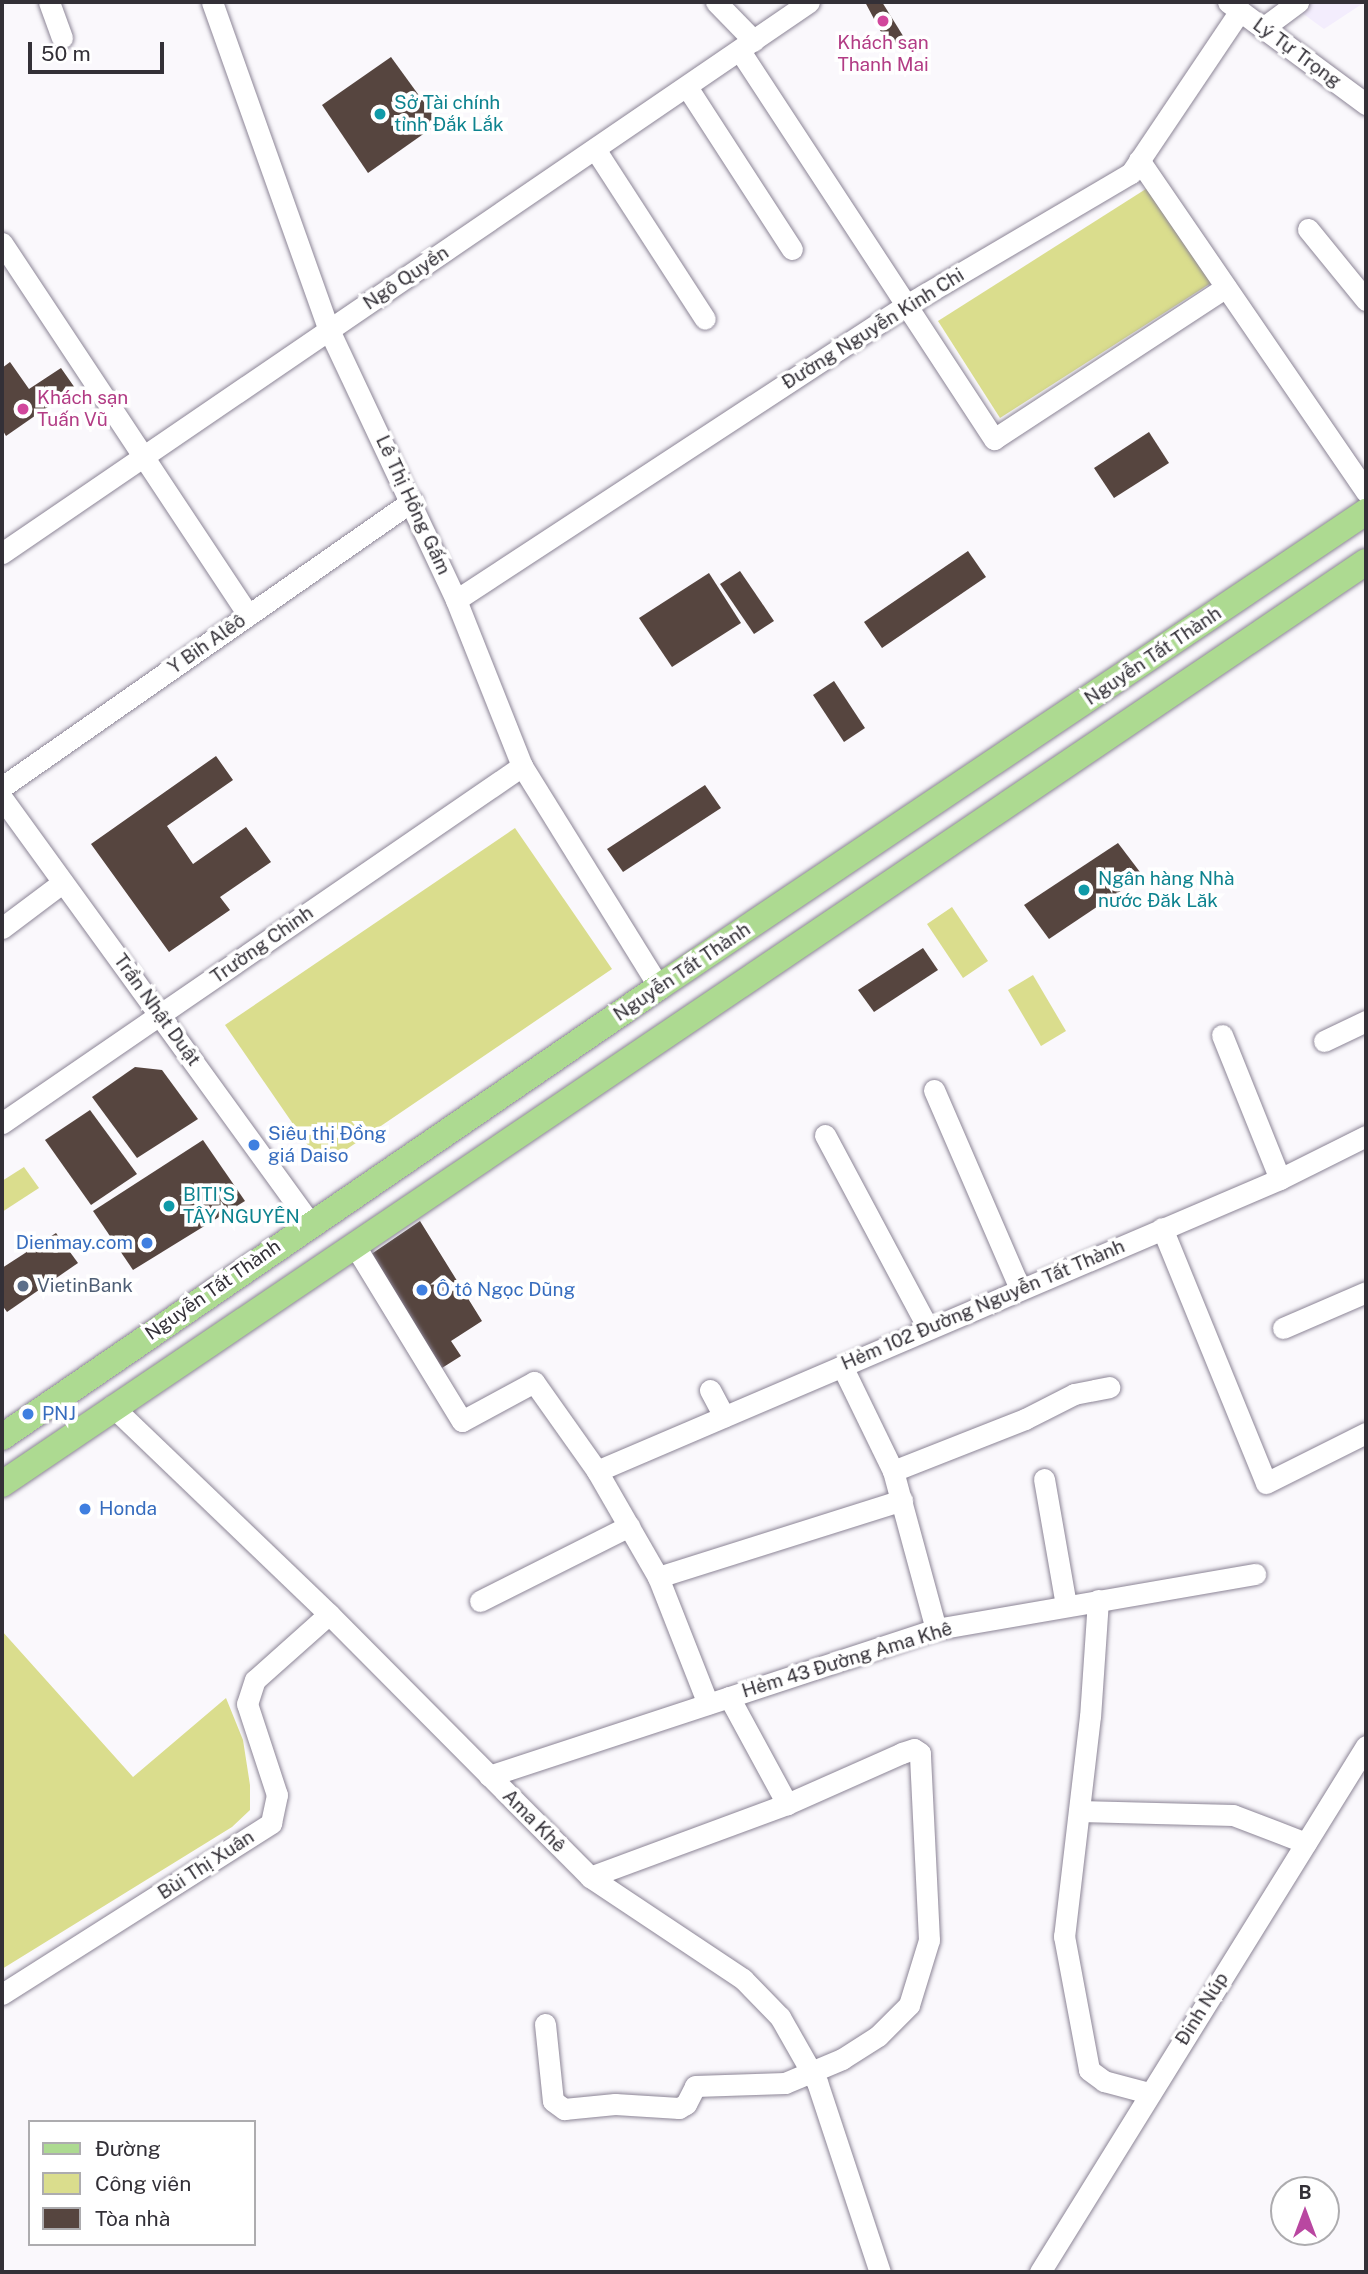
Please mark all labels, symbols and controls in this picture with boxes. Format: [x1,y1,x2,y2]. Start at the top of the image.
marker: Khách sạn Thanh Mai [875,13,891,29]
street label: Lý Tự Trọng [1248,13,1346,93]
scale bar [32,28,168,72]
place label: Khách sạn Thanh Mai [837,32,929,76]
text: 50 m [41,41,91,66]
place label: Sở Tài chính tỉnh Đắk Lắk [394,92,504,136]
marker: Sở Tài chính tỉnh Đắk Lắk [372,106,388,122]
street label: Ngô Quyền [359,241,453,315]
street label: Đường Nguyễn Kinh Chi [778,264,968,394]
place label: Khách sạn Tuấn Vũ [37,387,128,431]
marker: Khách sạn Tuấn Vũ [15,401,31,417]
street label: Lê Thị Hồng Gấm [371,432,455,578]
street label: Nguyễn Tất Thành [1080,602,1226,710]
street label: Y Bih Alêô [164,609,250,679]
place label: Ngân hàng Nhà nước Đăk Lăk [1098,868,1234,912]
marker: Ngân hàng Nhà nước Đăk Lăk [1076,882,1092,898]
street label: Trường Chinh [206,901,318,989]
street label: Nguyễn Tất Thành [609,918,755,1026]
street label: Trần Nhật Duật [109,950,205,1070]
place label: Siêu thị Đồng giá Daiso [268,1123,386,1167]
marker: Siêu thị Đồng giá Daiso [246,1137,262,1153]
place label: BITI'S TÂY NGUYÊN [183,1184,300,1228]
marker: BITI'S TÂY NGUYÊN [161,1198,177,1214]
place label: Dienmay.com [16,1232,133,1254]
marker: Dienmay.com [139,1235,155,1251]
street label: Nguyễn Tất Thành [141,1235,285,1345]
street label: Hẻm 102 Đường Nguyễn Tất Thành [838,1235,1128,1375]
place label: VietinBank [37,1275,133,1297]
marker: VietinBank [15,1278,31,1294]
place label: Ô tô Ngọc Dũng [436,1279,576,1301]
marker: Ô tô Ngọc Dũng [414,1282,430,1298]
place label: PNJ [42,1403,76,1425]
marker: PNJ [20,1406,36,1422]
place label: Honda [99,1498,157,1520]
marker: Honda [77,1501,93,1517]
street label: Hẻm 43 Đường Ama Khê [739,1617,955,1703]
street label: Ama Khê [498,1785,570,1857]
street label: Bùi Thị Xuân [154,1825,258,1905]
street label: Đinh Núp [1171,1968,1233,2050]
legend [28,2120,256,2246]
text: Đường [95,2136,161,2161]
text: Công viên [95,2171,191,2196]
north arrow [1270,2176,1340,2246]
text: B [1298,2181,1312,2203]
text: Tòa nhà [95,2206,170,2231]

